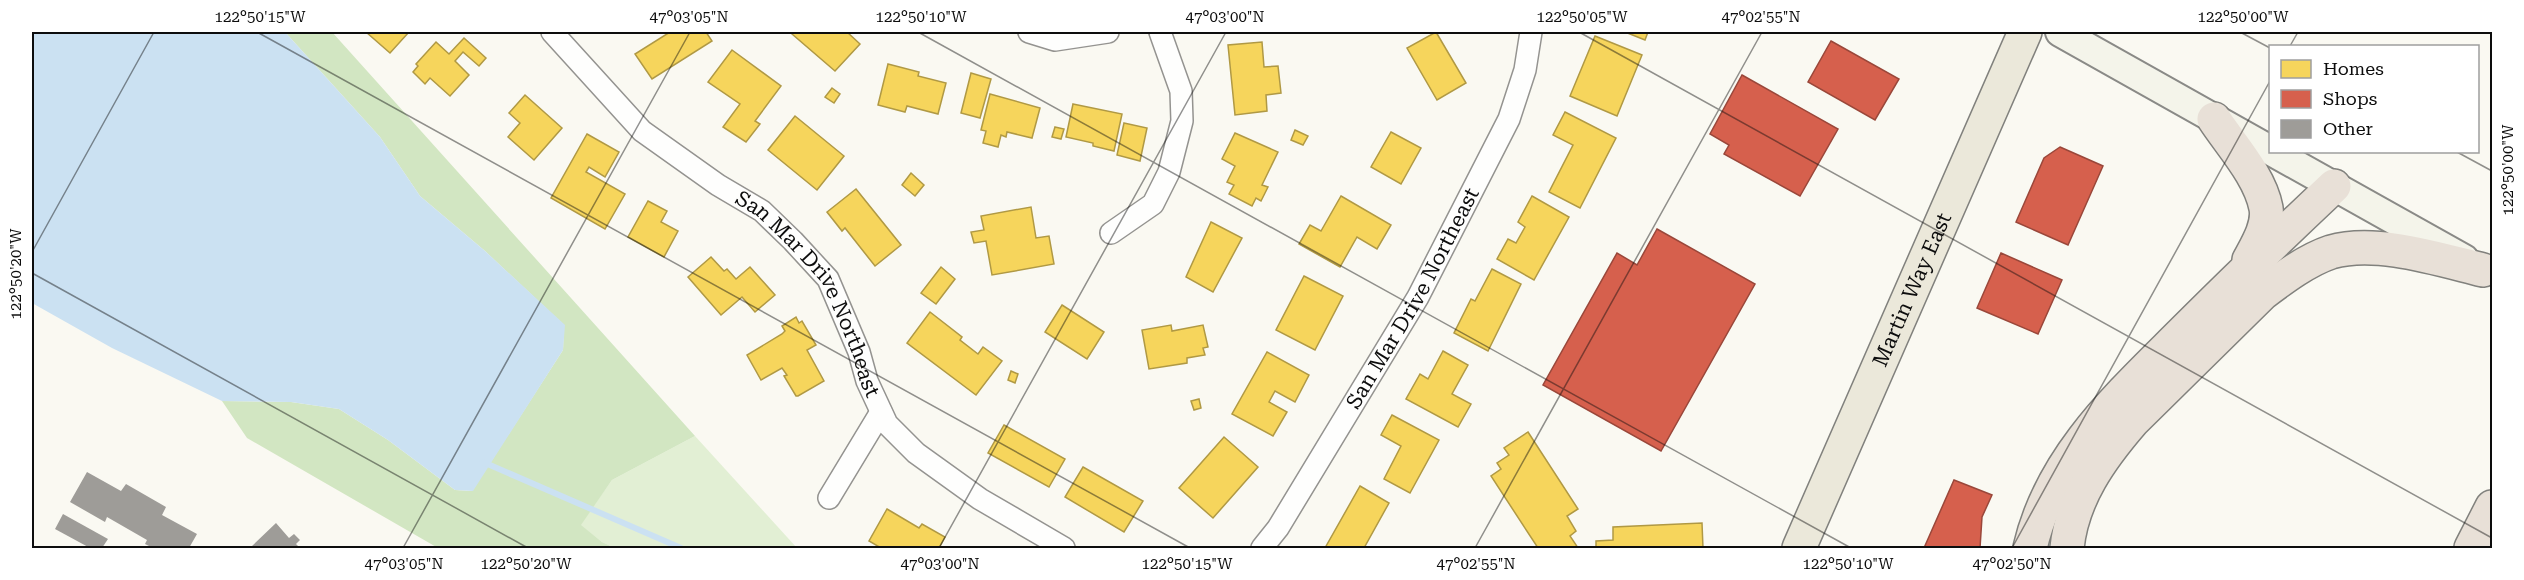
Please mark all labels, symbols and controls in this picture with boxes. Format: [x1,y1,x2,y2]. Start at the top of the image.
text: 122°50'15"W [215,8,306,26]
text: 47°03'05"N [649,8,729,26]
text: 122°50'10"W [876,8,967,26]
text: 47°03'00"N [1185,8,1265,26]
text: 122°50'05"W [1537,8,1628,26]
text: 47°02'55"N [1721,8,1801,26]
text: 122°50'00"W [2198,8,2289,26]
legend [2269,45,2479,153]
text: Homes [2323,58,2384,79]
text: Shops [2323,88,2377,109]
text: Other [2323,118,2373,139]
text: 122°50'00"W [2499,124,2517,215]
street label: San Mar Drive Northeast [1341,184,1484,413]
street label: San Mar Drive Northeast [731,186,885,401]
street label: Martin Way East [1868,209,1956,370]
text: 122°50'20"W [7,228,25,319]
text: 47°03'05"N [364,555,444,573]
text: 122°50'20"W [481,555,572,573]
text: 47°03'00"N [900,555,980,573]
text: 122°50'15"W [1142,555,1233,573]
text: 47°02'55"N [1436,555,1516,573]
text: 122°50'10"W [1803,555,1894,573]
text: 47°02'50"N [1972,555,2052,573]

